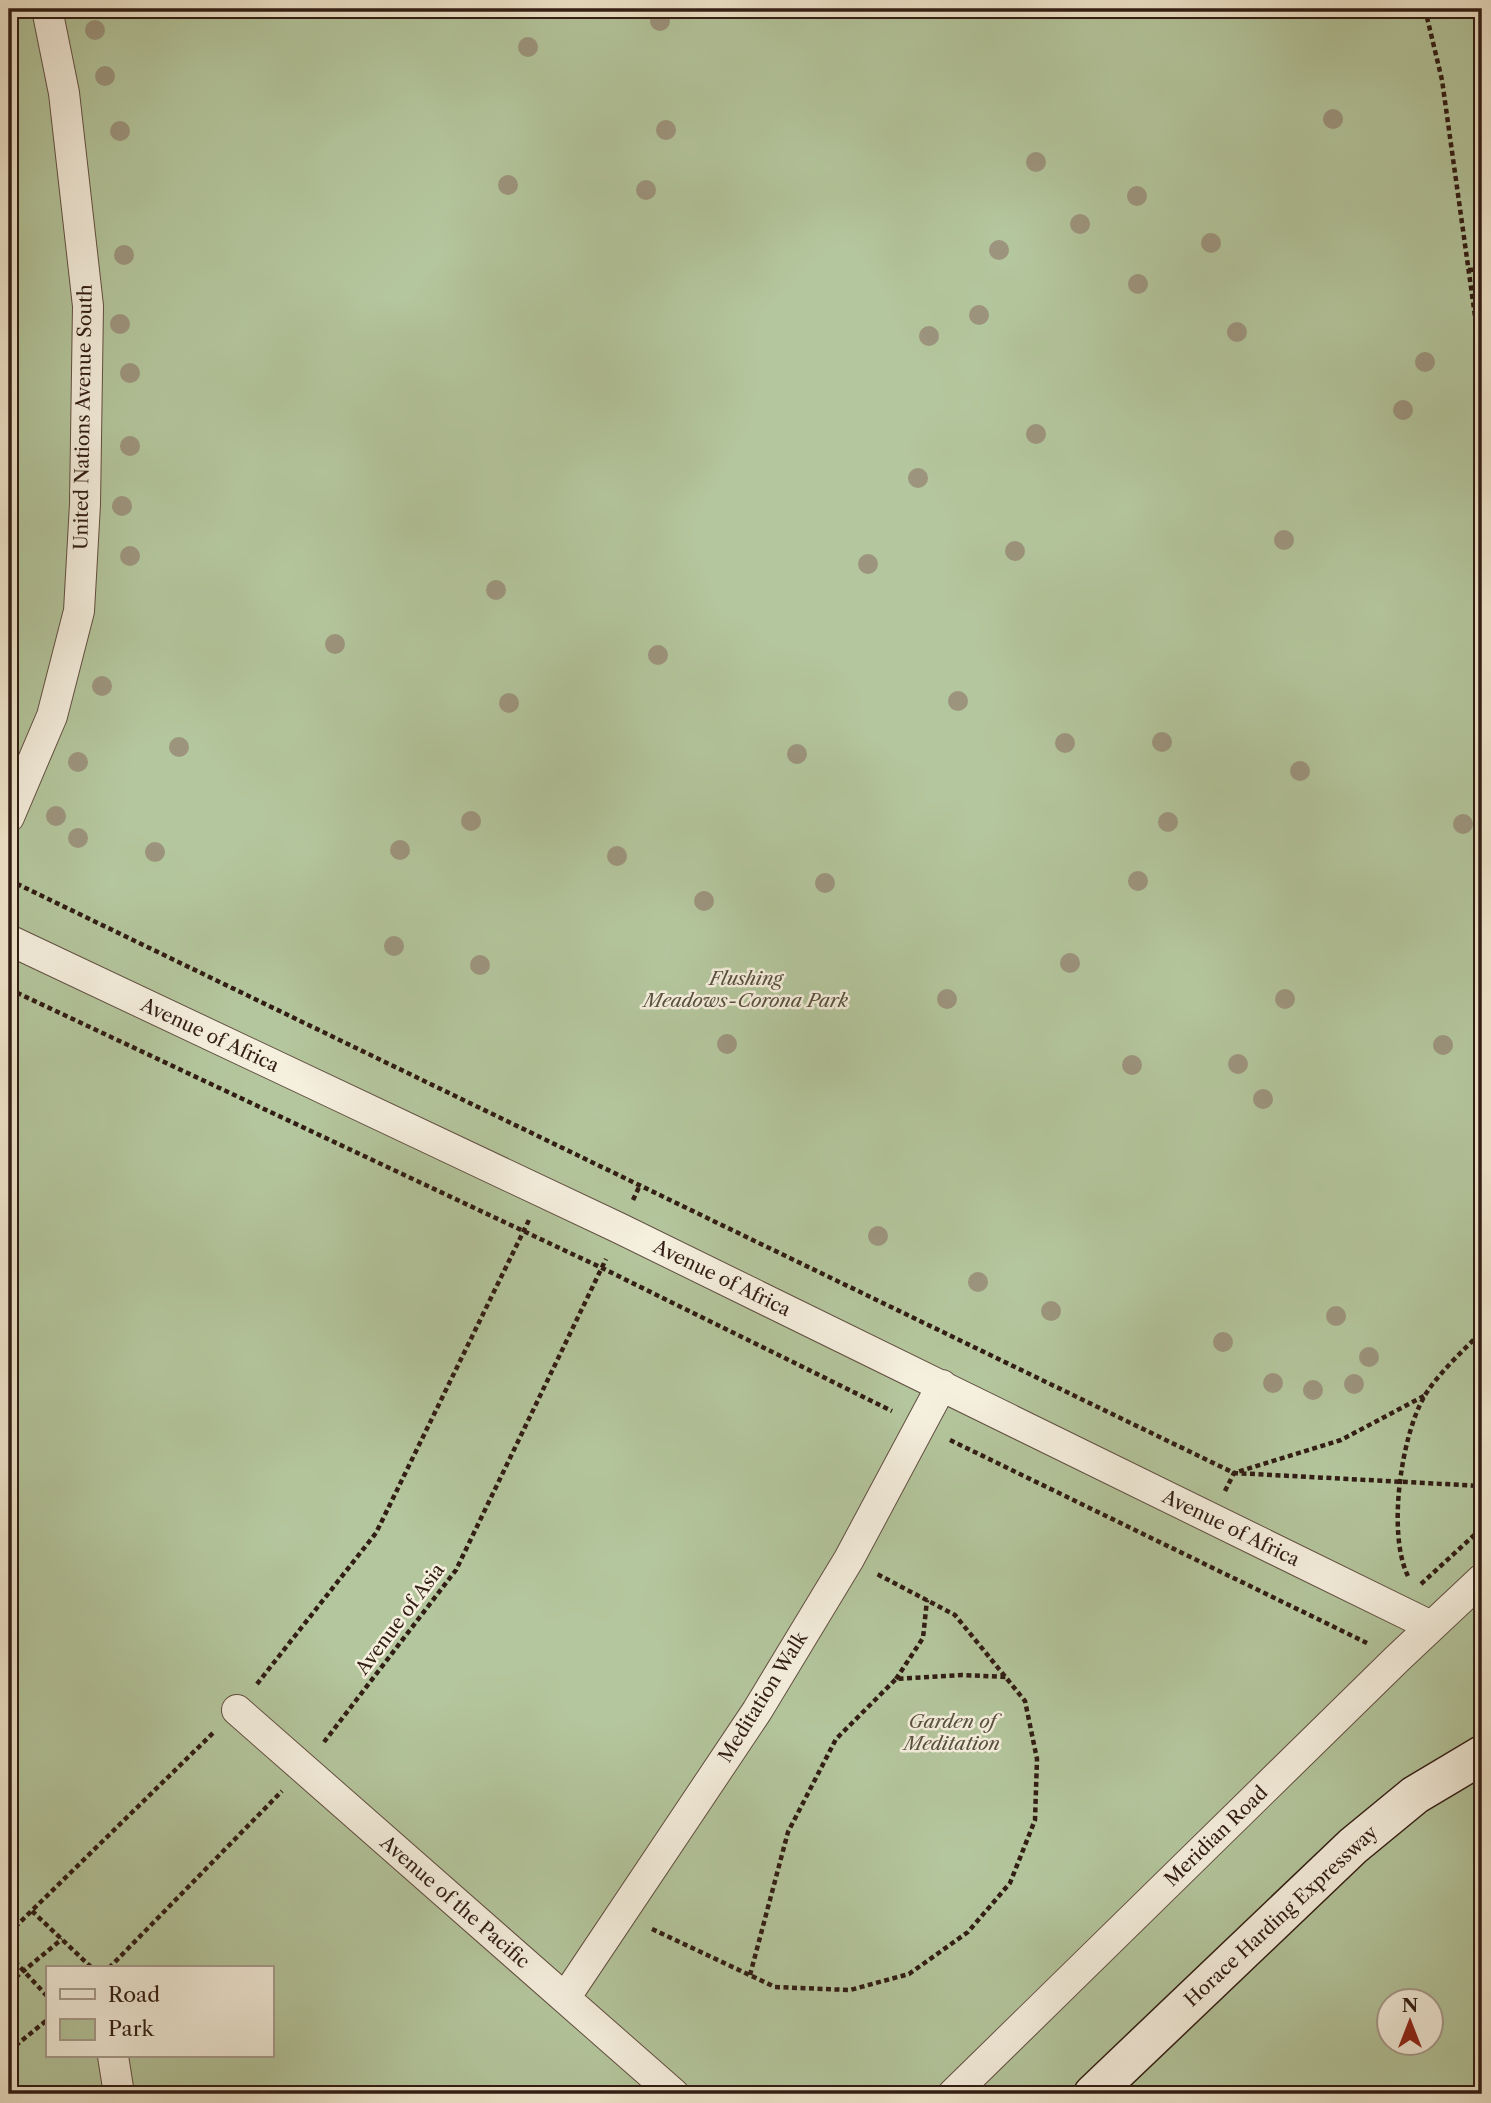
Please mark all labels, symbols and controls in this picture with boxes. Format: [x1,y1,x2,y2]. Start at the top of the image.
street label: United Nations Avenue South [69,284,97,550]
park label: Flushing Meadows-Corona Park [642,967,848,1012]
street label: Avenue of Africa [136,992,283,1077]
street label: Avenue of Africa [649,1234,794,1321]
street label: Avenue of Africa [1158,1484,1303,1571]
street label: Avenue of Asia [350,1559,449,1680]
street label: Meditation Walk [714,1627,813,1767]
park label: Garden of Meditation [902,1710,1003,1755]
street label: Meridian Road [1160,1781,1273,1891]
street label: Horace Harding Expressway [1180,1820,1383,2011]
street label: Avenue of the Pacific [375,1830,534,1973]
legend [46,1966,273,2058]
text: Road [108,1982,160,2007]
north arrow [1376,1988,1446,2058]
text: N [1402,1994,1418,2017]
text: Park [108,2016,154,2041]

